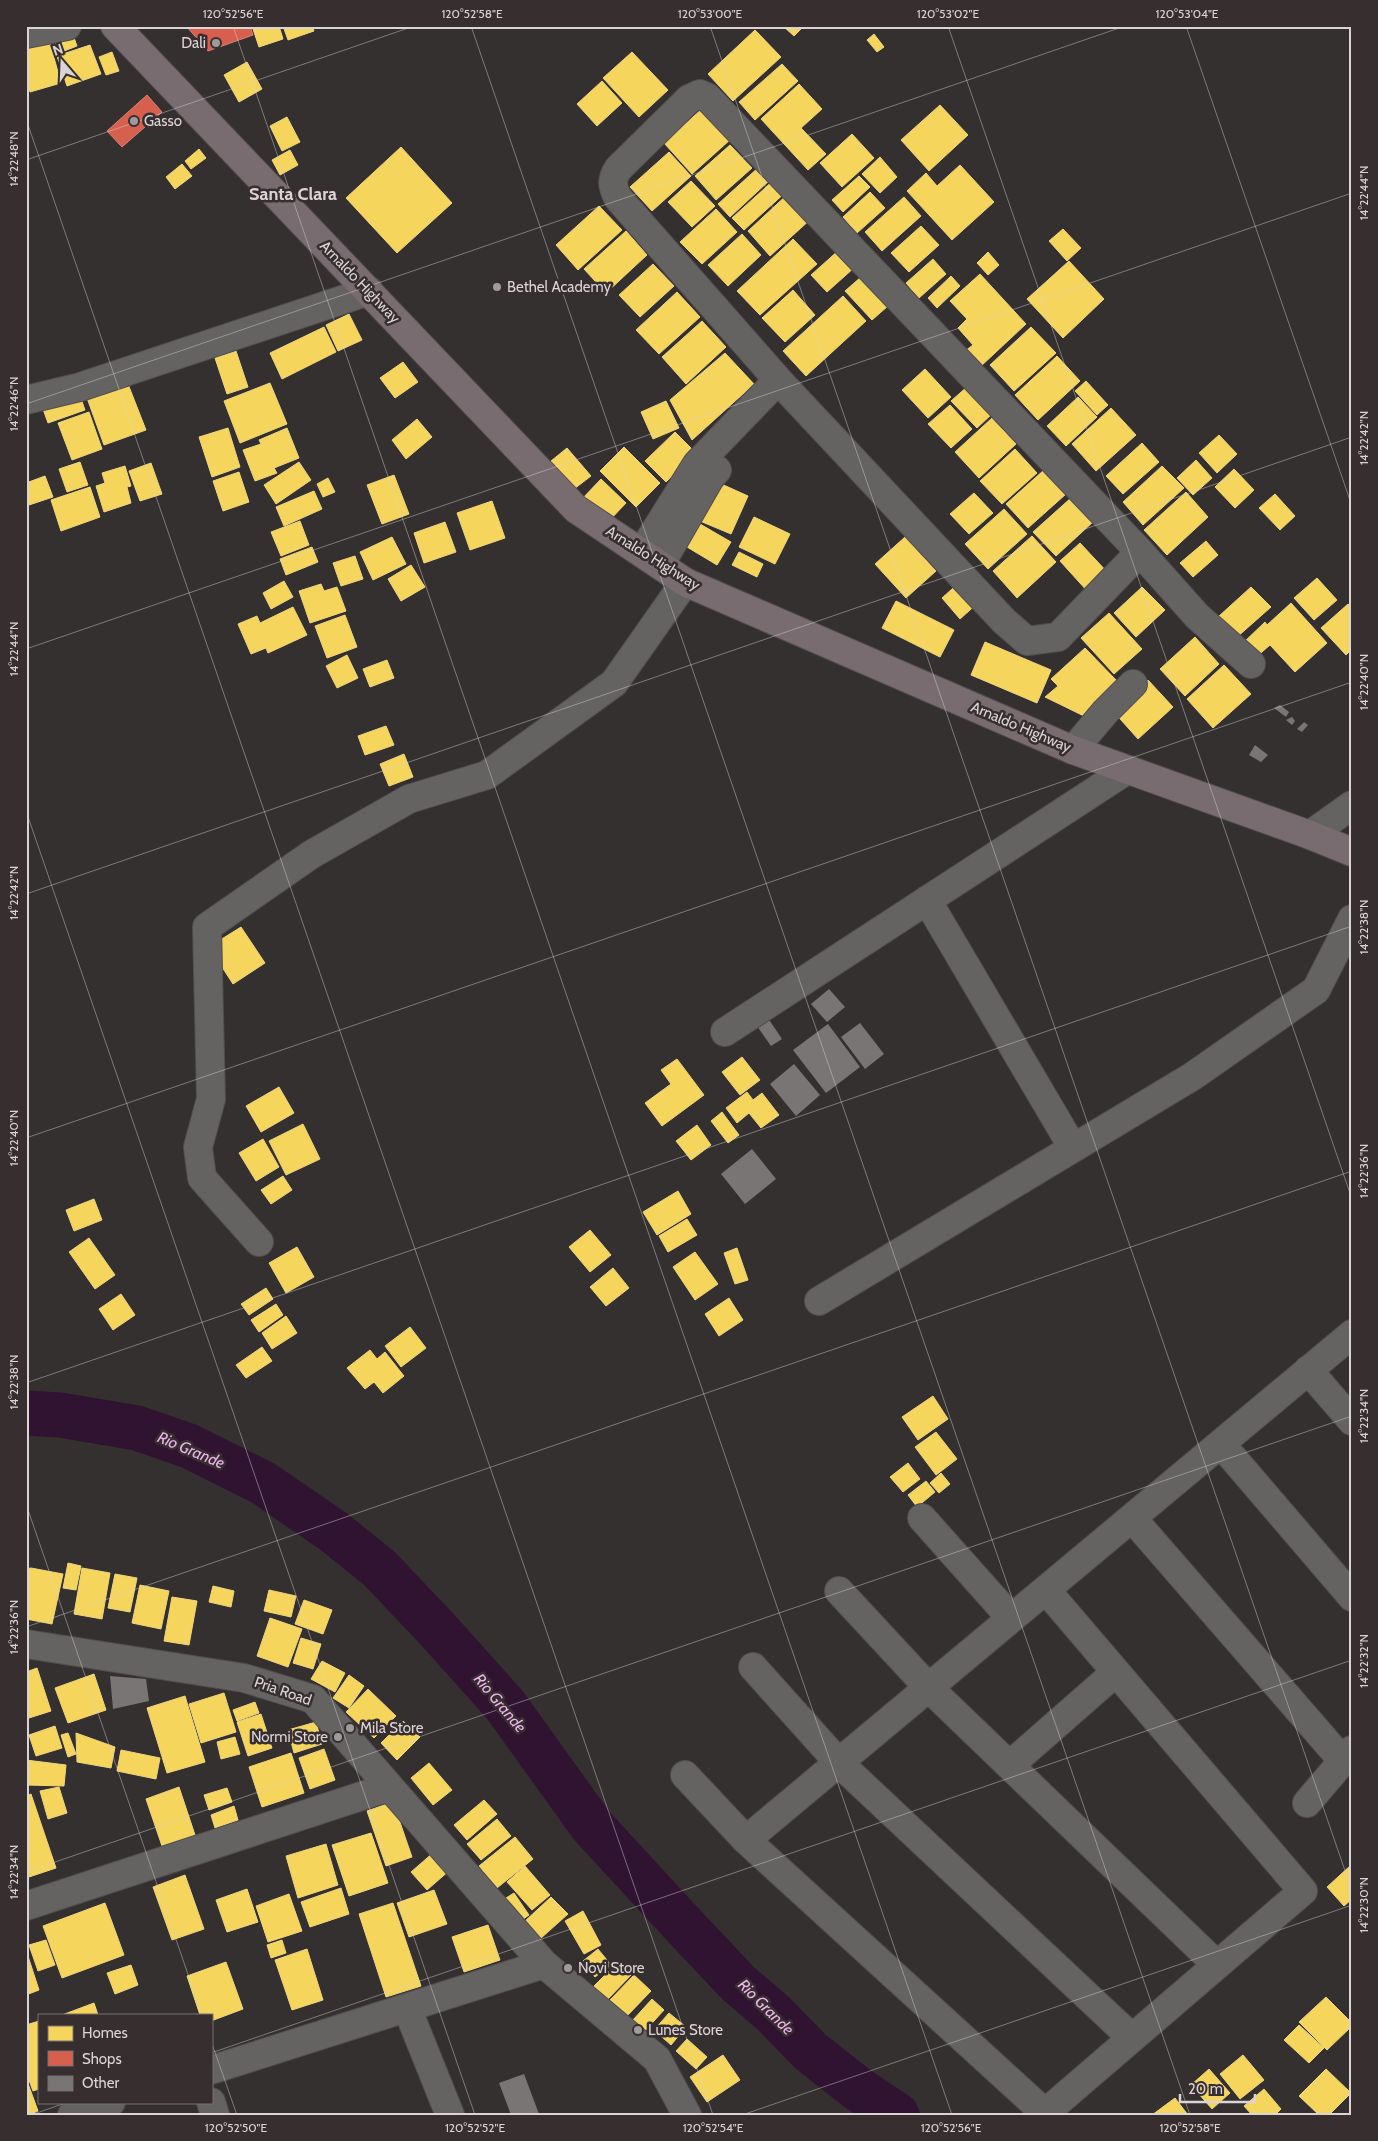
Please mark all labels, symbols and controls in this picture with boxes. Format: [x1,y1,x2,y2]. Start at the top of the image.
text: 120°52'56"E [203,6,264,21]
text: 120°52'58"E [441,6,503,21]
text: 120°53'00"E [678,6,743,21]
text: 120°53'02"E [917,6,979,21]
text: 120°53'04"E [1156,6,1219,21]
place label: Dali [181,34,206,52]
marker: Dali [210,37,222,49]
north arrow [38,38,88,88]
text: N [50,40,65,60]
place label: Gasso [144,112,182,130]
marker: Gasso [128,115,140,127]
text: 14°22'48"N [6,131,21,187]
text: 14°22'44"N [1356,166,1371,220]
district label: Santa Clara [249,183,337,205]
street label: Arnaldo Highway [316,237,404,327]
place label: Bethel Academy [507,278,611,296]
marker: Bethel Academy [491,281,503,293]
text: 14°22'46"N [6,377,21,431]
text: 14°22'42"N [1356,411,1371,465]
street label: Arnaldo Highway [603,522,704,594]
text: 14°22'44"N [6,622,21,676]
text: 14°22'40"N [1356,654,1371,710]
street label: Arnaldo Highway [968,698,1074,756]
text: 14°22'42"N [6,866,21,920]
text: 14°22'38"N [1356,900,1371,954]
text: 14°22'40"N [6,1110,21,1166]
text: 14°22'36"N [1356,1144,1371,1198]
text: 14°22'38"N [6,1355,21,1409]
text: 14°22'34"N [1356,1389,1371,1443]
water label: Rio Grande [155,1427,227,1473]
text: 14°22'36"N [6,1600,21,1654]
text: 14°22'32"N [1356,1634,1371,1688]
water label: Rio Grande [470,1670,530,1736]
street label: Pria Road [252,1673,314,1709]
place label: Mila Store [360,1719,424,1737]
marker: Mila Store [344,1722,356,1734]
place label: Normi Store [251,1728,328,1746]
marker: Normi Store [332,1731,344,1743]
text: 14°22'34"N [6,1845,21,1899]
text: 14°22'30"N [1356,1877,1371,1933]
place label: Novi Store [578,1959,645,1977]
marker: Novi Store [562,1962,574,1974]
water label: Rio Grande [734,1975,798,2039]
legend [38,2014,212,2104]
place label: Lunes Store [648,2021,723,2039]
text: Homes [82,2024,128,2042]
marker: Lunes Store [632,2024,644,2036]
text: Shops [82,2050,122,2068]
scale bar [1180,2071,1256,2103]
text: Other [82,2074,119,2092]
text: 20 m [1188,2080,1223,2098]
text: 120°52'50"E [205,2120,267,2135]
text: 120°52'52"E [445,2120,505,2135]
text: 120°52'54"E [683,2120,744,2135]
text: 120°52'56"E [921,2120,982,2135]
text: 120°52'58"E [1159,2120,1221,2135]

